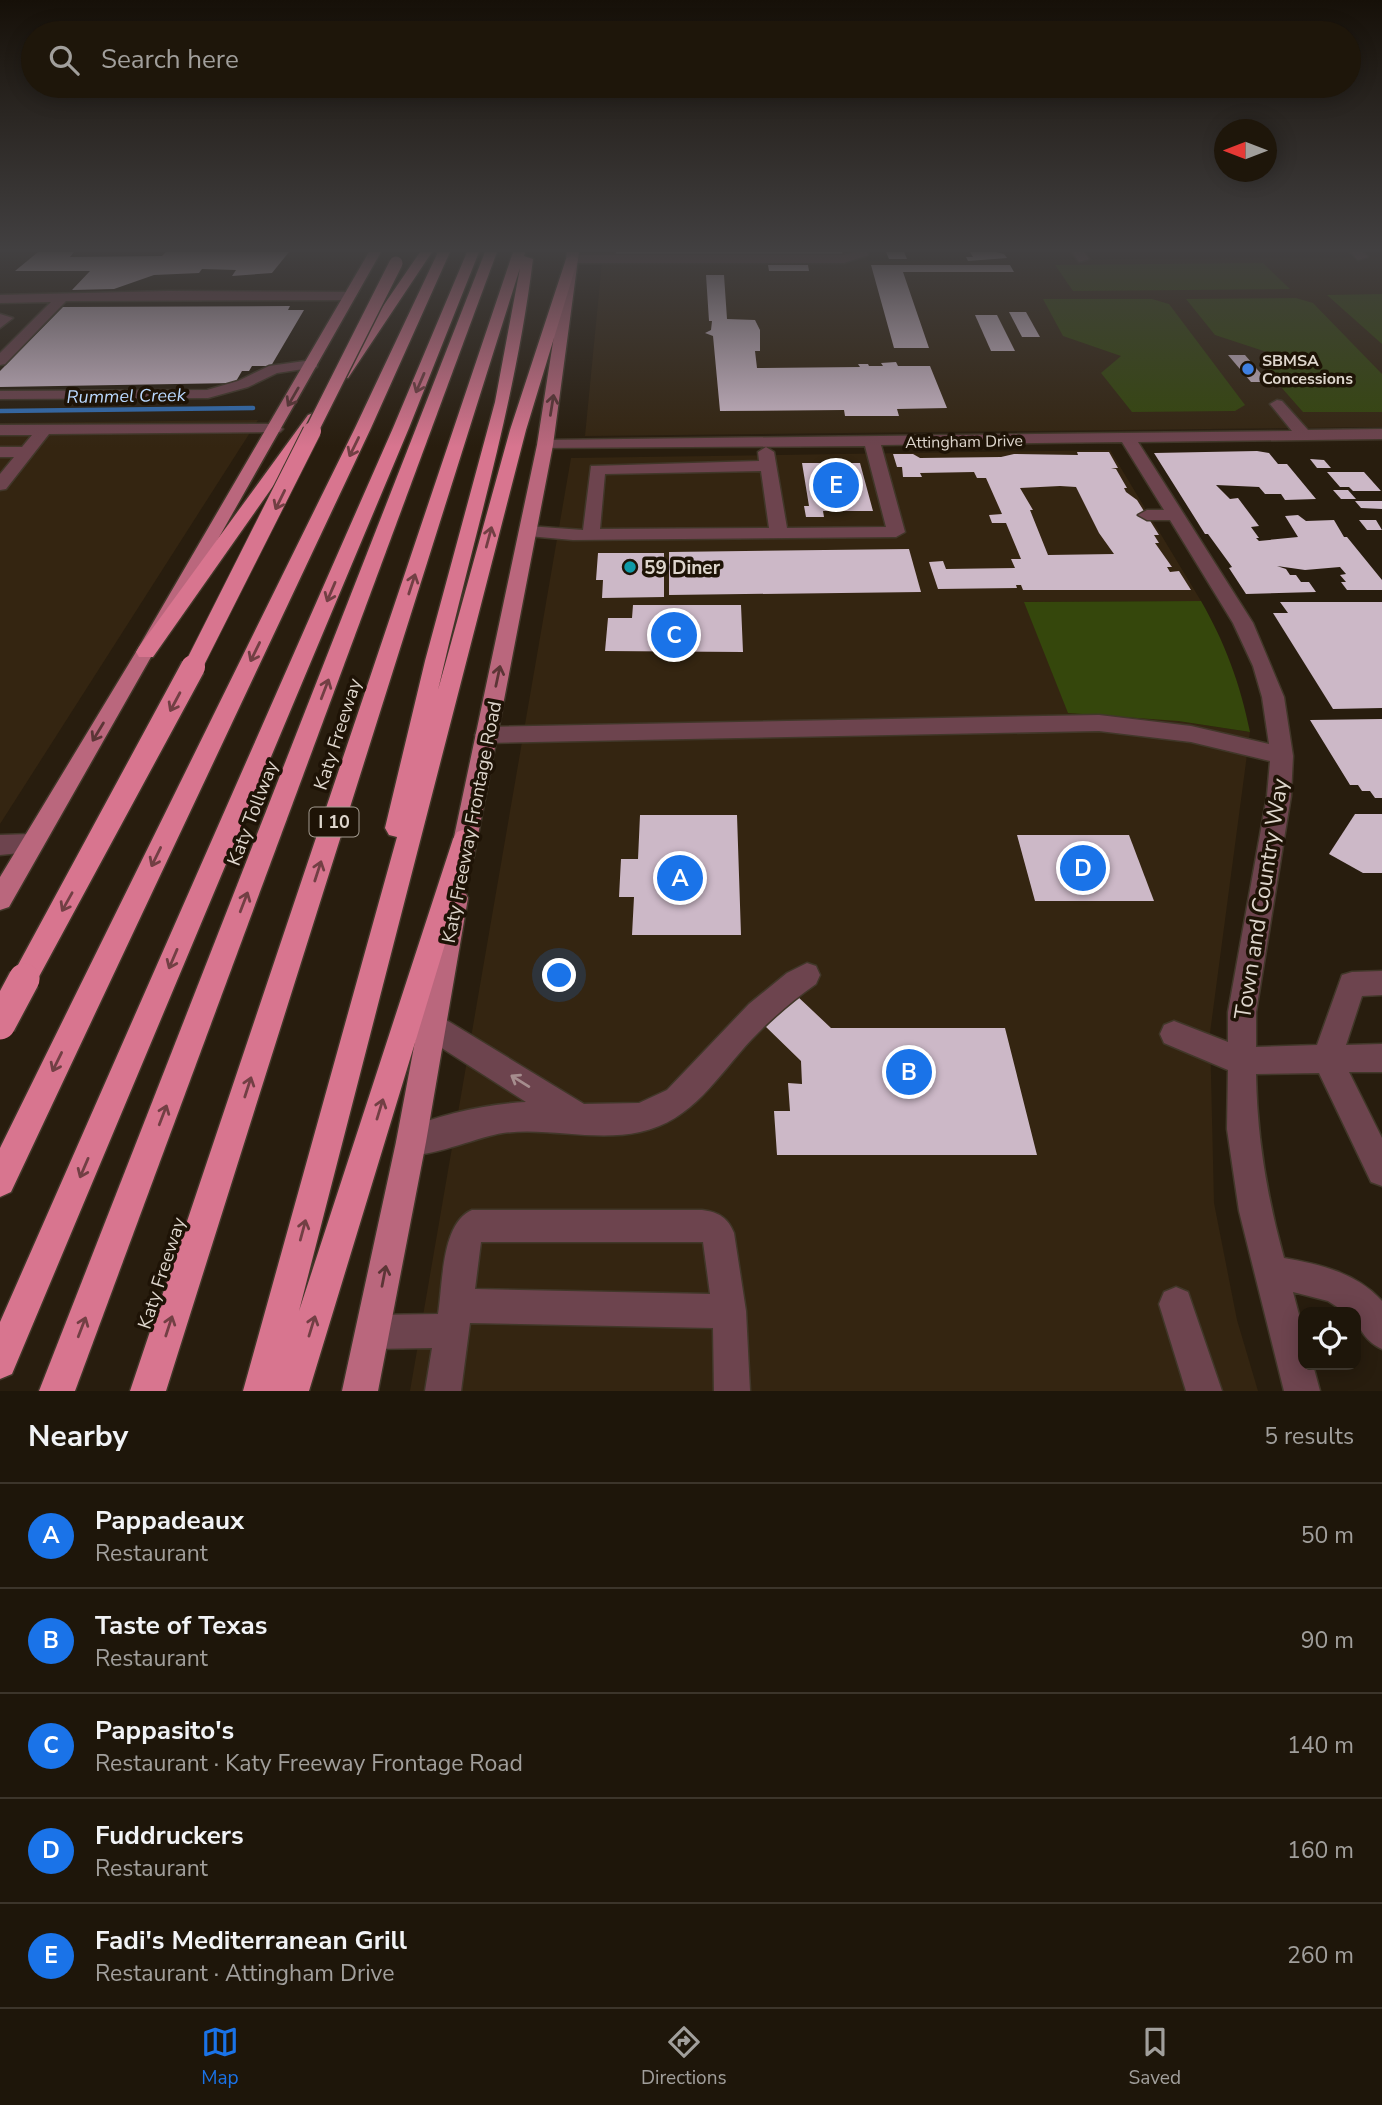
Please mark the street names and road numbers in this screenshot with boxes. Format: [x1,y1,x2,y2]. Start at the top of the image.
street label: Attingham Drive [905,430,1023,454]
street label: Katy Freeway [308,675,368,793]
street label: Katy Freeway Frontage Road [436,699,508,945]
street label: Katy Tollway [221,757,285,870]
street label: Town and Country Way [1227,776,1296,1022]
road number: I 10 [310,808,358,836]
street label: Katy Freeway [132,1214,192,1332]

